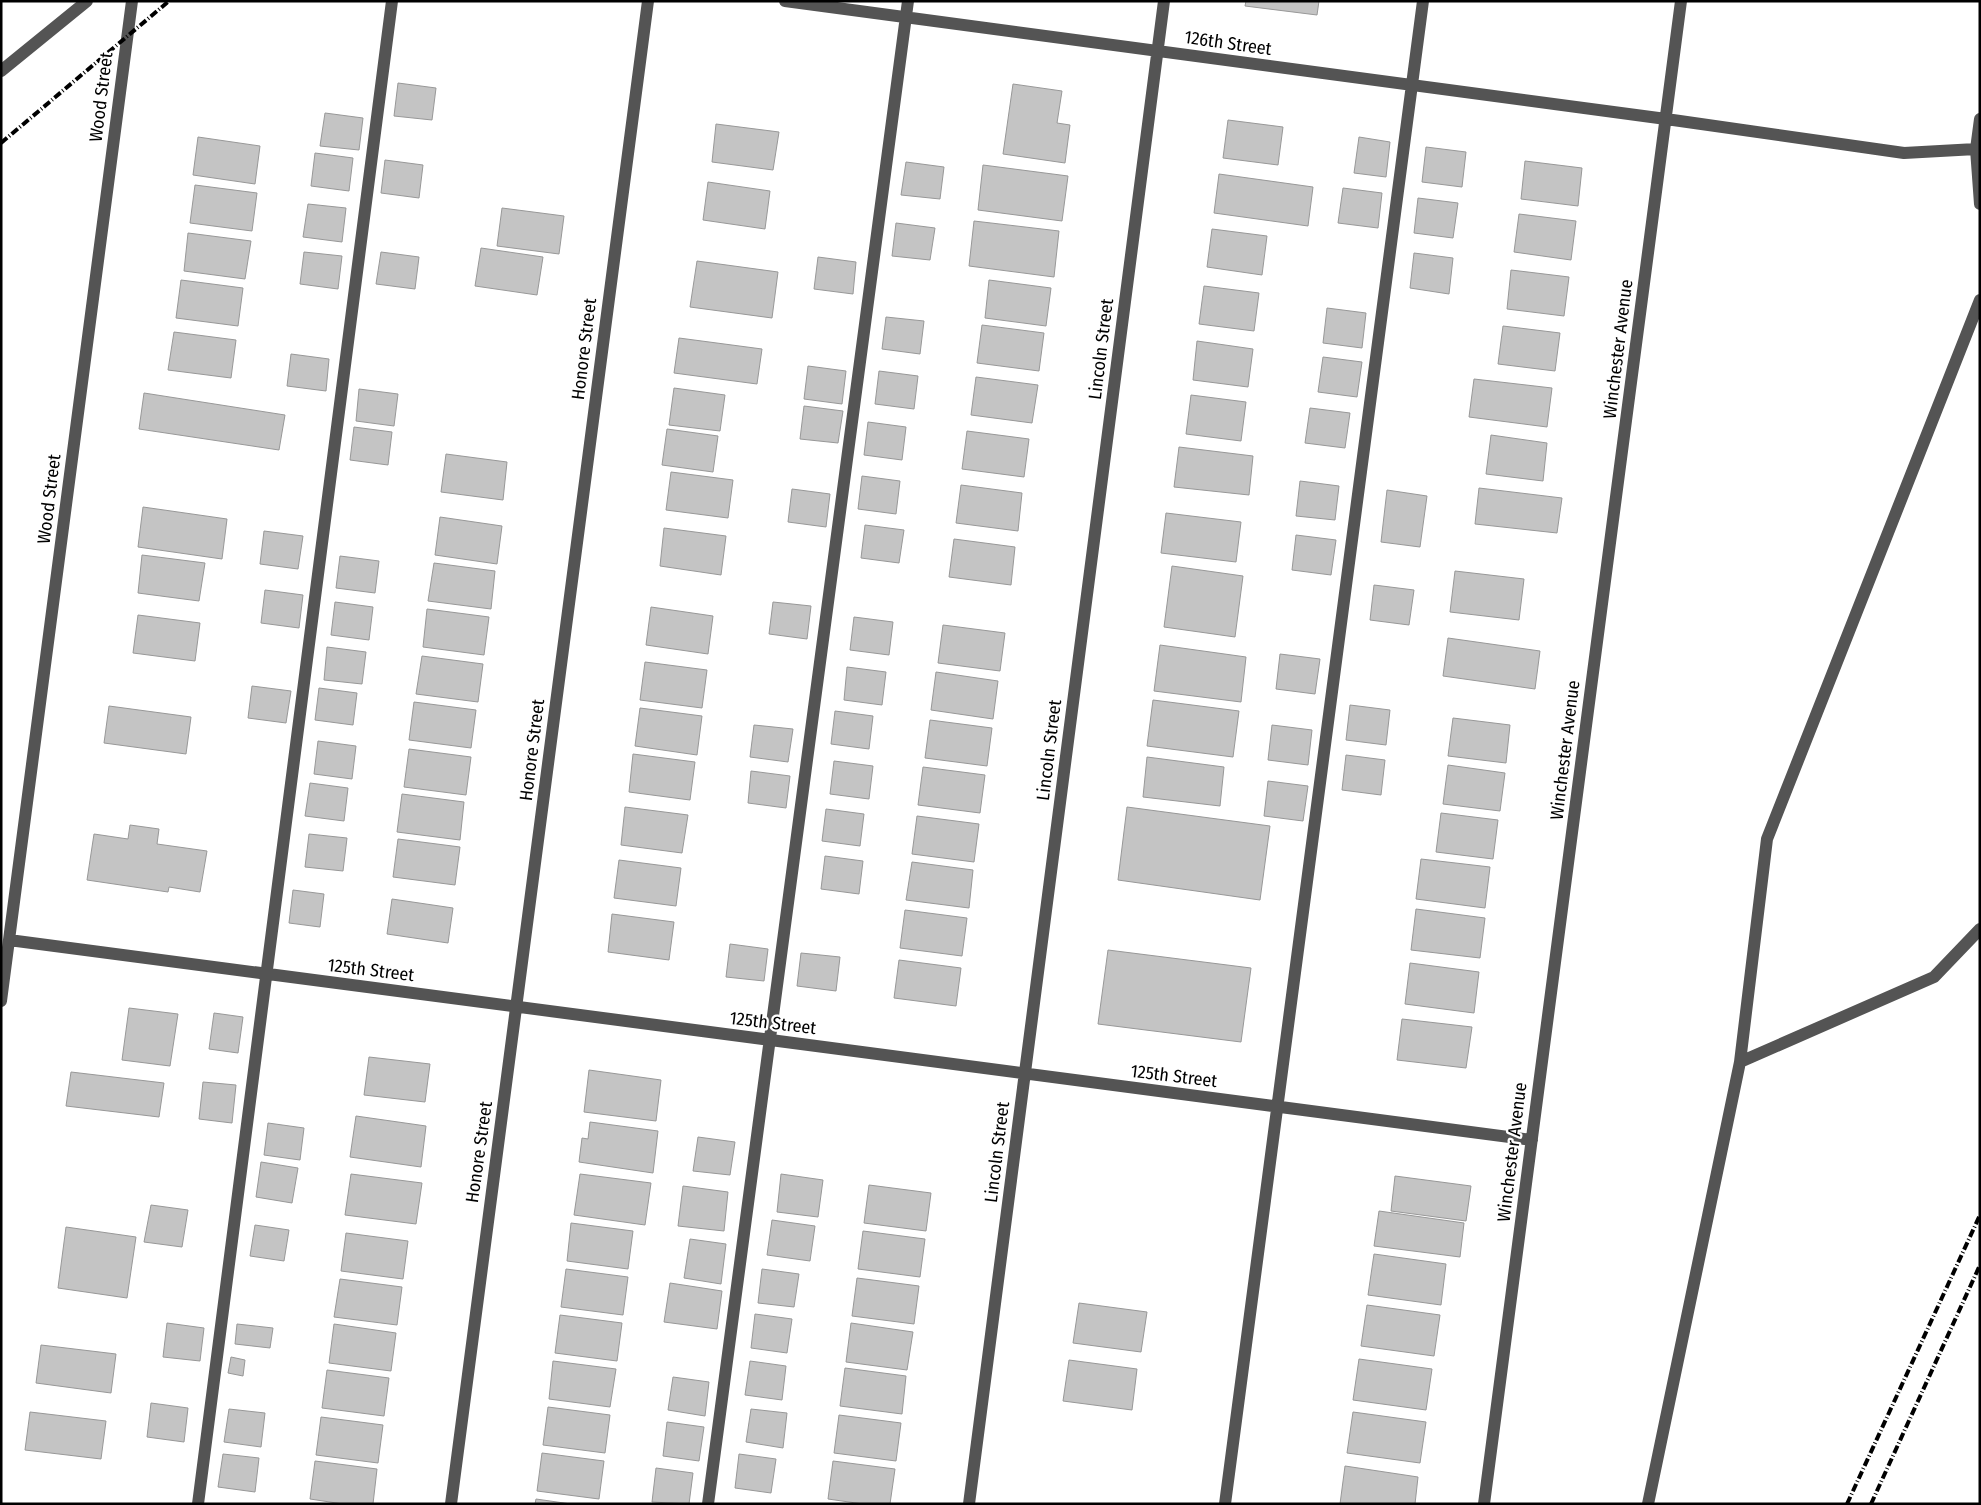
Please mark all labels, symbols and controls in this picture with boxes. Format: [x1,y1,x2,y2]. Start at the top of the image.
street label: 126th Street [1183,26,1273,60]
street label: Wood Street [85,51,117,143]
street label: Winchester Avenue [1599,278,1637,420]
street label: Honore Street [567,297,601,401]
street label: Lincoln Street [1084,297,1118,401]
street label: Wood Street [33,453,65,545]
street label: Winchester Avenue [1546,679,1584,821]
street label: Honore Street [515,698,549,802]
street label: Lincoln Street [1032,698,1066,802]
street label: 125th Street [326,954,416,986]
street label: 125th Street [728,1007,818,1039]
street label: 125th Street [1129,1060,1219,1092]
street label: Winchester Avenue [1493,1081,1531,1223]
street label: Honore Street [461,1100,497,1204]
street label: Lincoln Street [980,1100,1014,1204]

